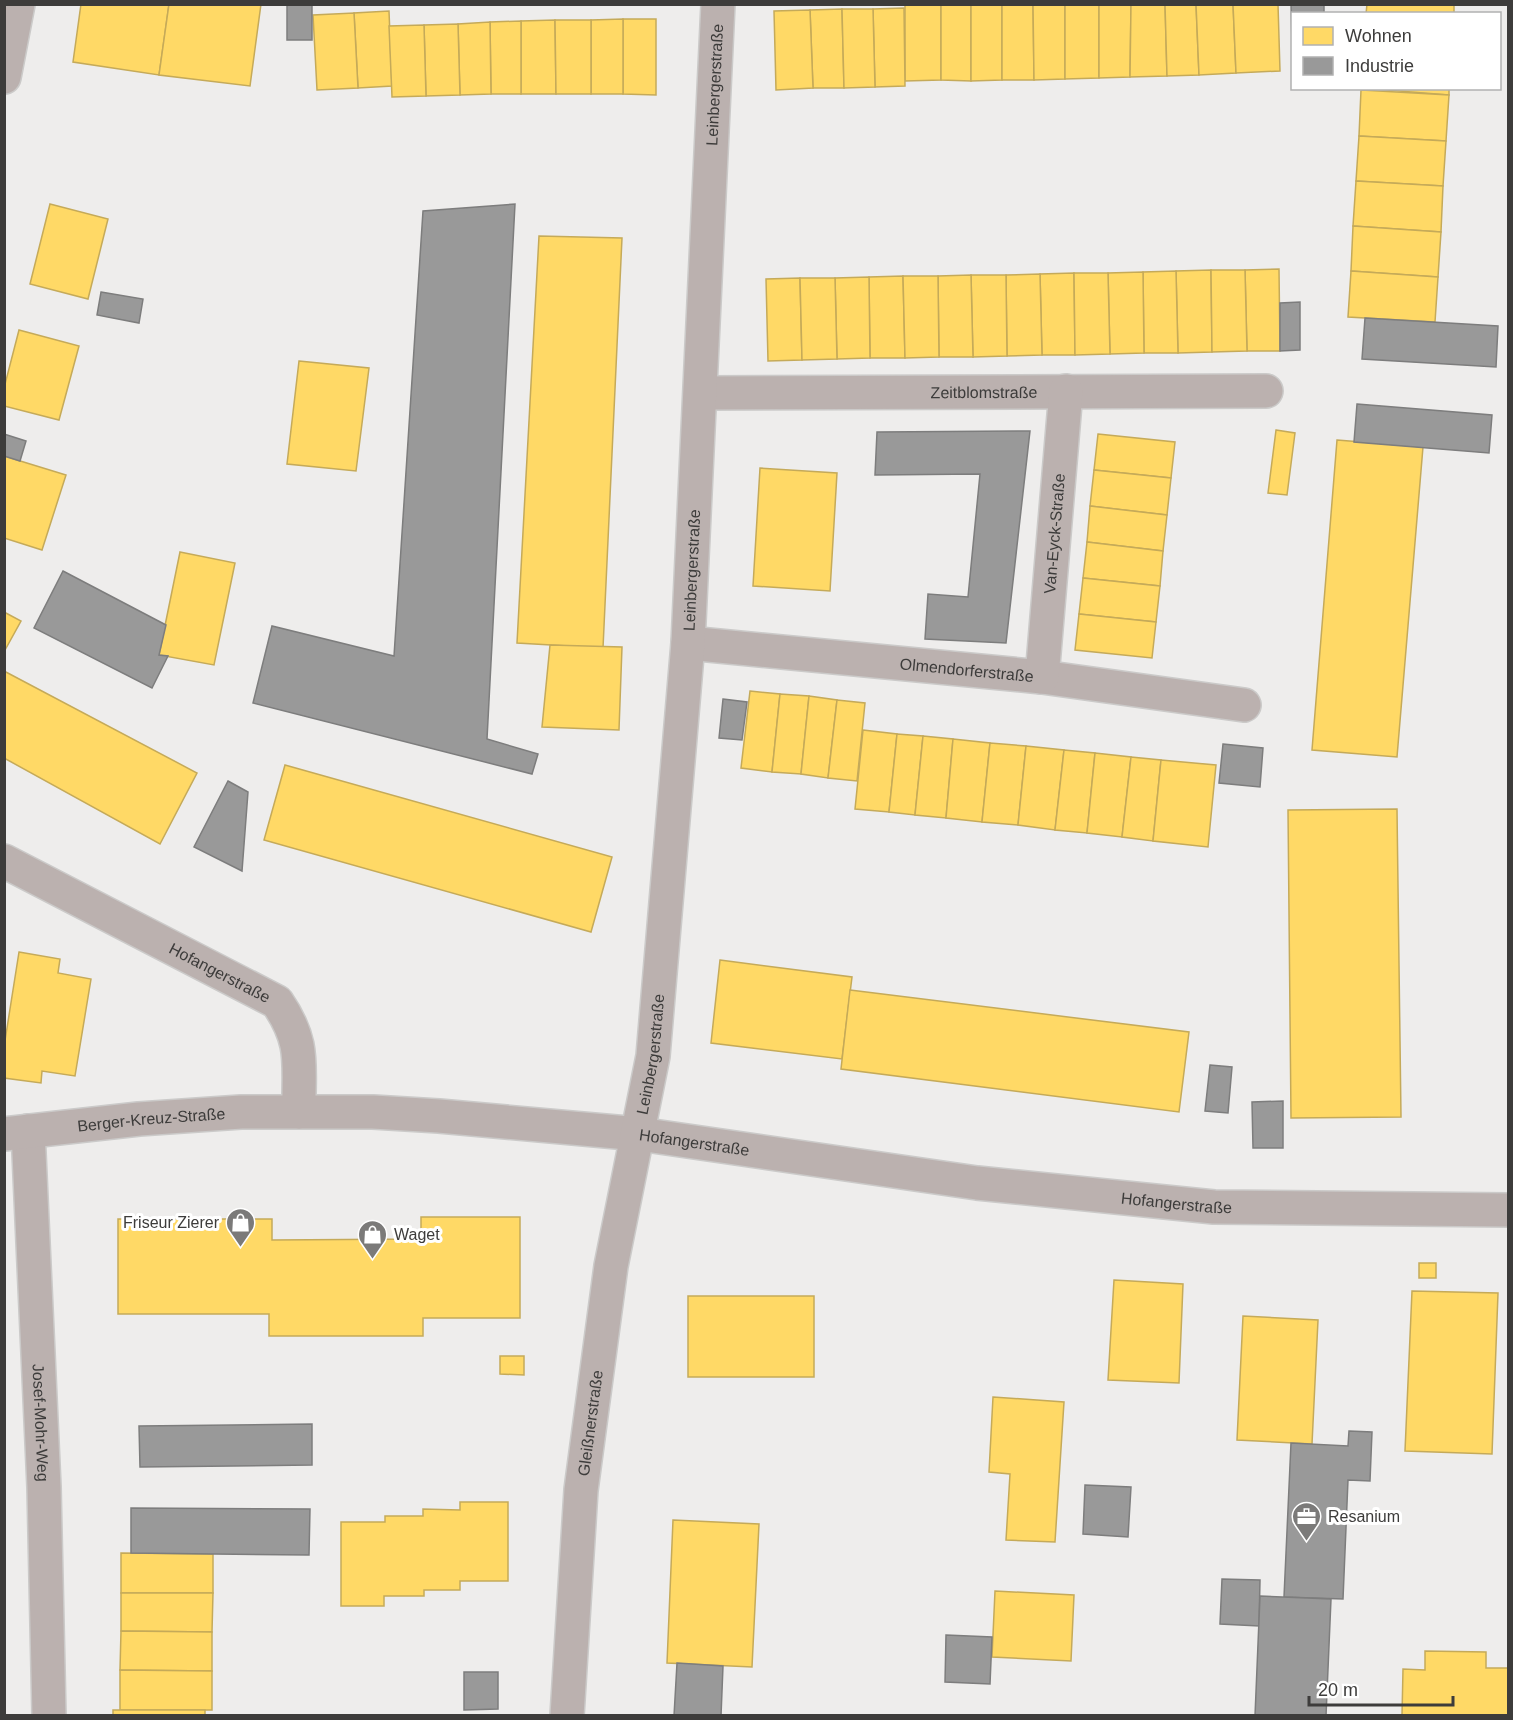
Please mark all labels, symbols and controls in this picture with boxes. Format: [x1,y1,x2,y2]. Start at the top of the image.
legend [1291,12,1501,90]
street label: Leinbergerstraße [703,23,726,146]
text: Wohnen [1345,26,1412,46]
text: Industrie [1345,56,1414,76]
street label: Zeitblomstraße [931,384,1038,401]
street label: Van-Eyck-Straße [1041,473,1068,594]
street label: Leinbergerstraße [681,509,703,631]
street label: Olmendorferstraße [899,655,1034,685]
street label: Hofangerstraße [166,940,273,1006]
street label: Leinbergerstraße [633,993,667,1116]
street label: Berger-Kreuz-Straße [76,1105,226,1135]
street label: Hofangerstraße [638,1126,751,1159]
street label: Hofangerstraße [1120,1190,1232,1216]
shop icon: Friseur Zierer [224,1206,256,1248]
place label: Friseur Zierer [123,1214,220,1231]
shop icon: Waget [357,1218,389,1260]
place label: Waget [394,1226,440,1243]
street label: Josef-Mohr-Weg [29,1363,52,1482]
street label: Gleißnerstraße [575,1369,606,1477]
office icon: Resanium [1291,1500,1323,1542]
place label: Resanium [1328,1508,1400,1525]
scale bar [1309,1669,1453,1707]
text: 20 m [1318,1680,1358,1700]

